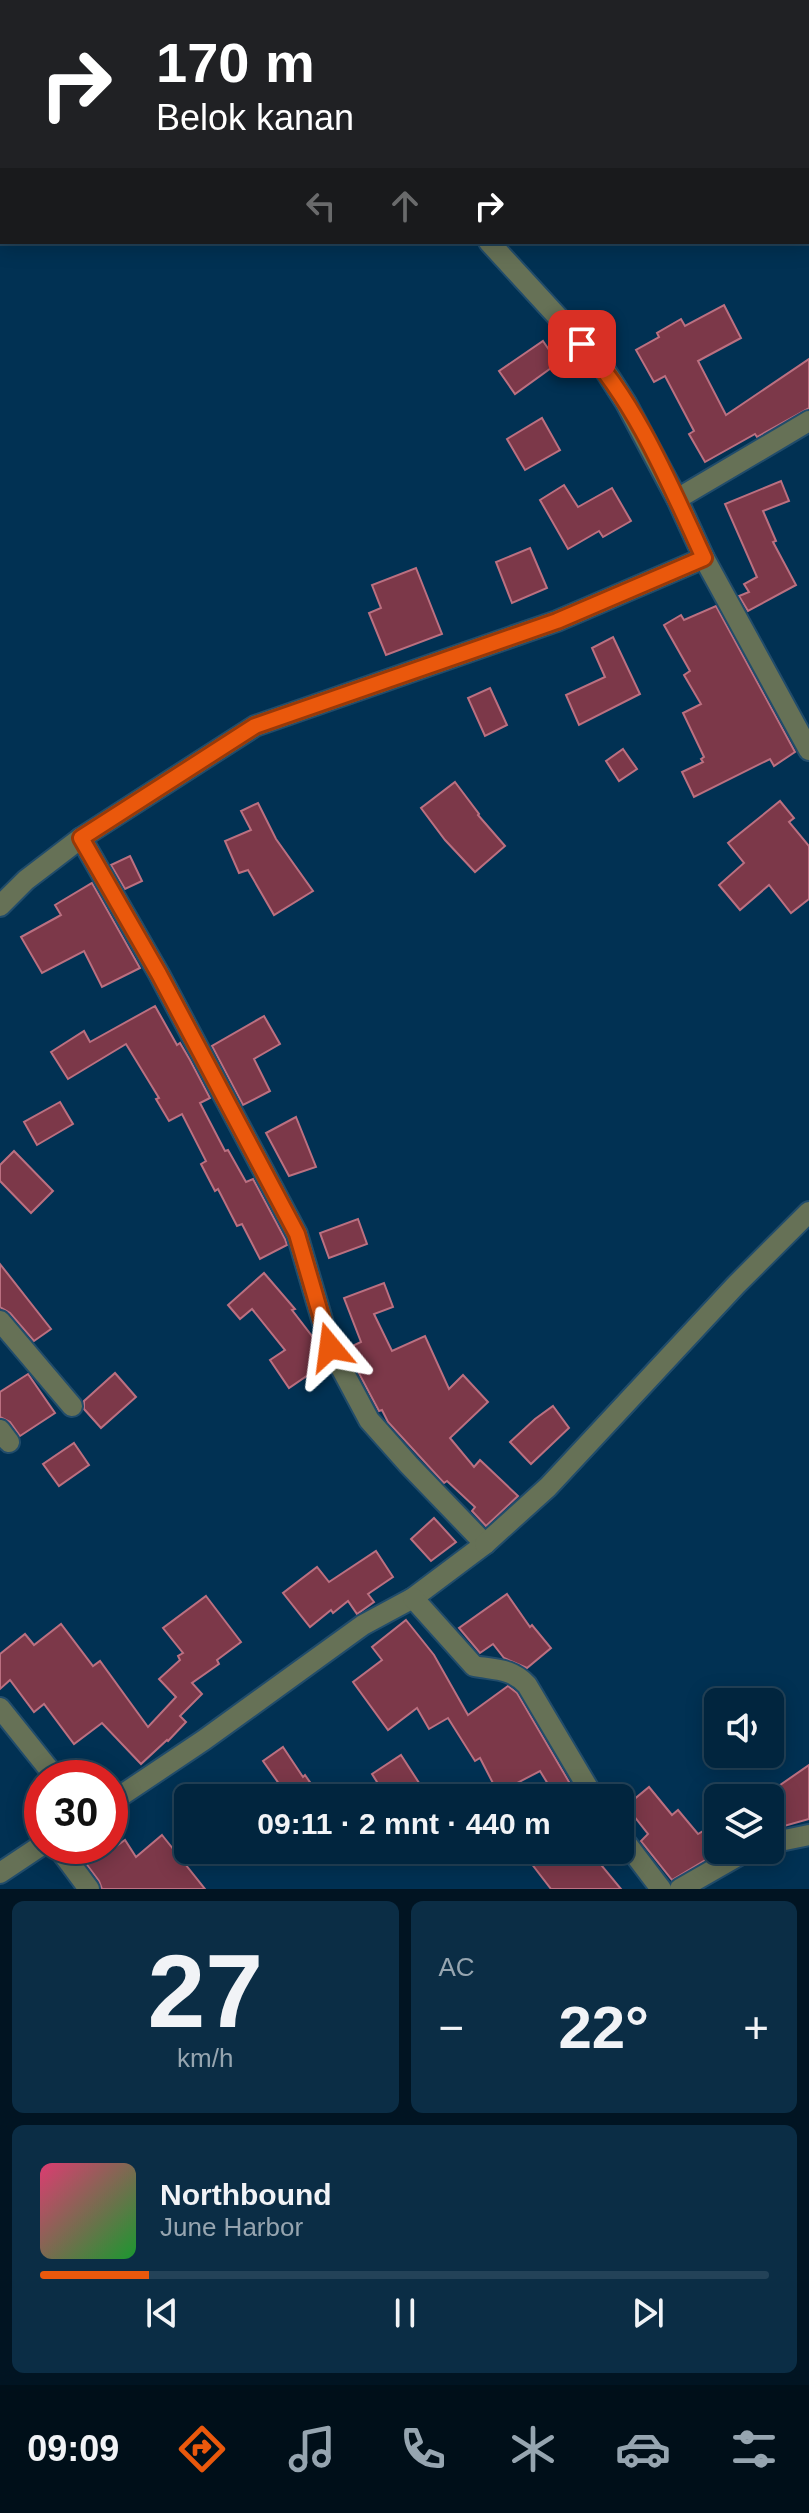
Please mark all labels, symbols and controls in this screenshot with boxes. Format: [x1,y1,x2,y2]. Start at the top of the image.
text: 170 m [156,31,315,94]
icon: right [24,32,128,136]
text: Belok kanan [156,97,354,138]
icon: left [299,184,343,228]
icon: ahead [383,184,427,228]
icon: right [467,184,511,228]
pin [548,310,616,378]
icon: arrive [560,322,604,366]
position arrow [288,1305,372,1389]
map controls [704,1688,784,1864]
button: sound [704,1688,784,1768]
speed limit sign: 30 [24,1760,128,1864]
button: layers [704,1784,784,1864]
text: 09:11 · 2 mnt · 440 m [257,1807,551,1840]
text: 27 [147,1933,263,2049]
text: AC [439,1952,475,1982]
text: 22° [558,1994,649,2061]
text: − [439,2003,464,2052]
text: + [743,2003,769,2052]
text: km/h [177,2043,233,2073]
text: Northbound [160,2178,332,2211]
text: June Harbor [160,2212,303,2242]
icon: previous [140,2291,184,2335]
icon: pause [383,2291,427,2335]
icon: next [626,2291,670,2335]
icon: directions [174,2421,230,2477]
icon: music [284,2421,340,2477]
icon: phone [395,2421,451,2477]
icon: climate [505,2421,561,2477]
icon: car [615,2421,671,2477]
icon: filters [726,2421,782,2477]
text: 09:09 [27,2428,119,2469]

